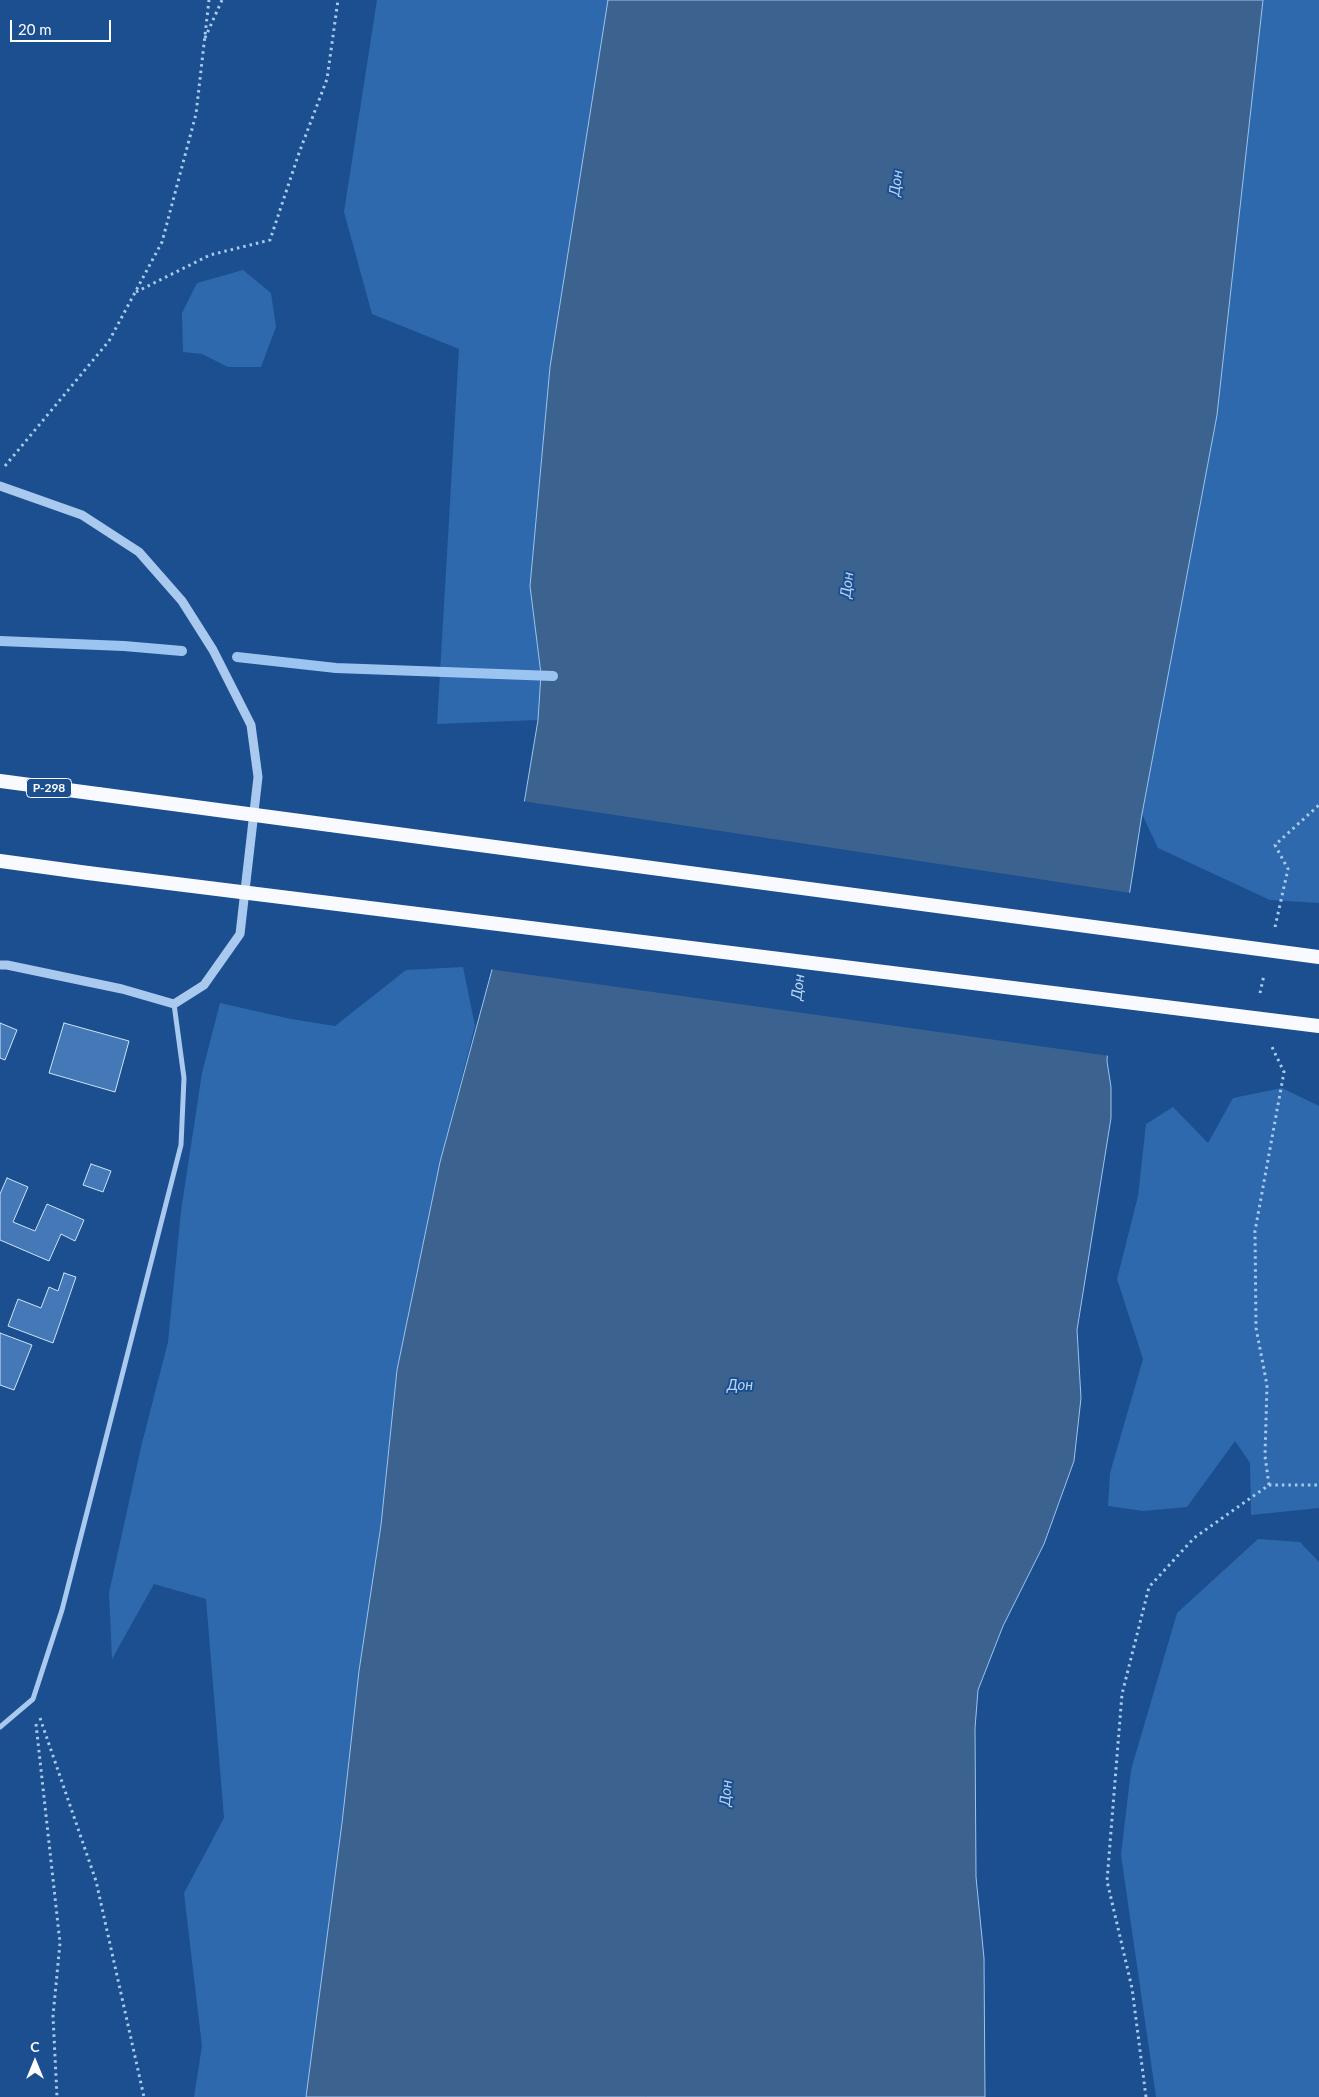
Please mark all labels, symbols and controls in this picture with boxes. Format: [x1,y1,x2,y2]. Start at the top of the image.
scale bar [12,10,114,42]
text: 20 m [18,20,52,38]
water label: Дон [885,169,907,197]
water label: Дон [836,571,858,599]
road number: Р-298 [27,778,72,798]
water label: Дон [787,973,809,1001]
water label: Дон [727,1376,753,1394]
water label: Дон [716,1779,736,1807]
north arrow [10,2037,60,2087]
text: С [30,2038,40,2055]

